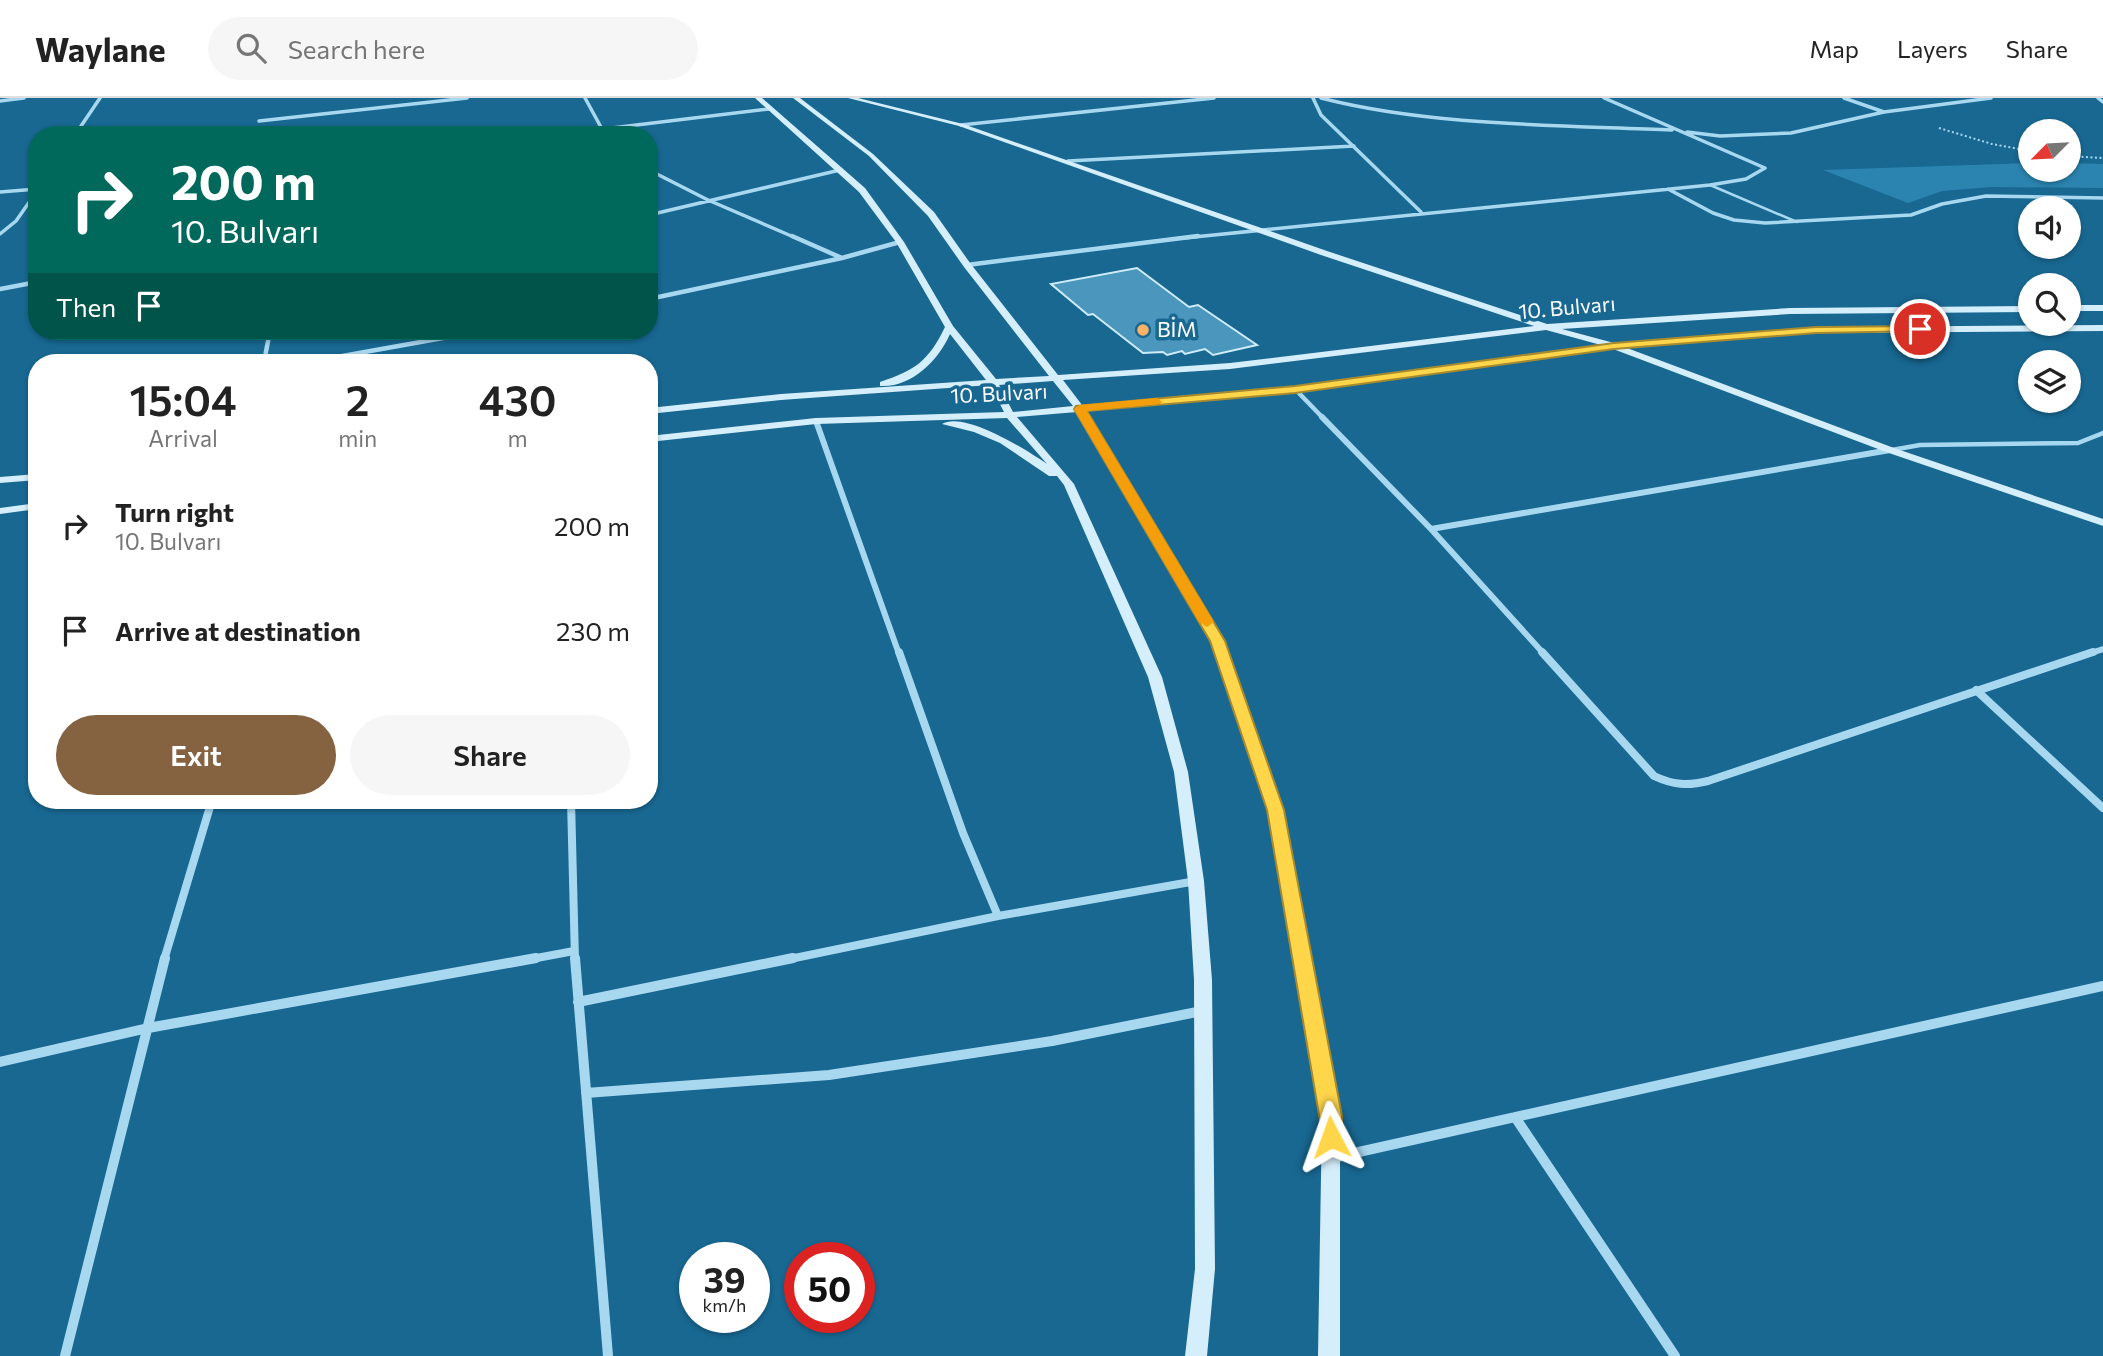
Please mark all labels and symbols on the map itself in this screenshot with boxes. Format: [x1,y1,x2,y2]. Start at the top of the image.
north arrow [2018,119,2081,182]
street label: 10. Bulvarı [1517,290,1616,323]
pin [1890,299,1950,359]
place label: BİM [1157,316,1197,341]
marker: BİM [1135,322,1151,338]
street label: 10. Bulvarı [950,377,1048,408]
position arrow [1294,1100,1368,1174]
speed limit sign: 50 [784,1242,875,1333]

